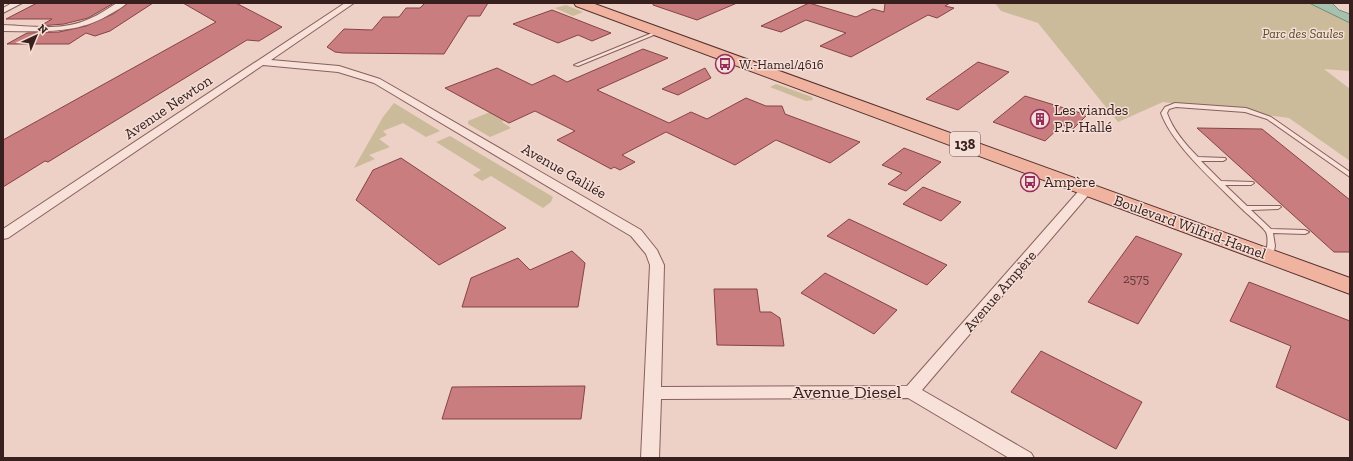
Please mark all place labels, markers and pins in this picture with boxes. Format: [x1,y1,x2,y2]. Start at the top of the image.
bus stop icon: W.-Hamel/4616 [714,53,736,75]
place label: W.-Hamel/4616 [739,57,824,72]
place label: Les viandes P.P. Hallé [1054,101,1128,136]
building icon: Les viandes P.P. Hallé [1029,108,1051,130]
bus stop icon: Ampère [1019,171,1041,193]
place label: Ampère [1044,173,1095,191]

